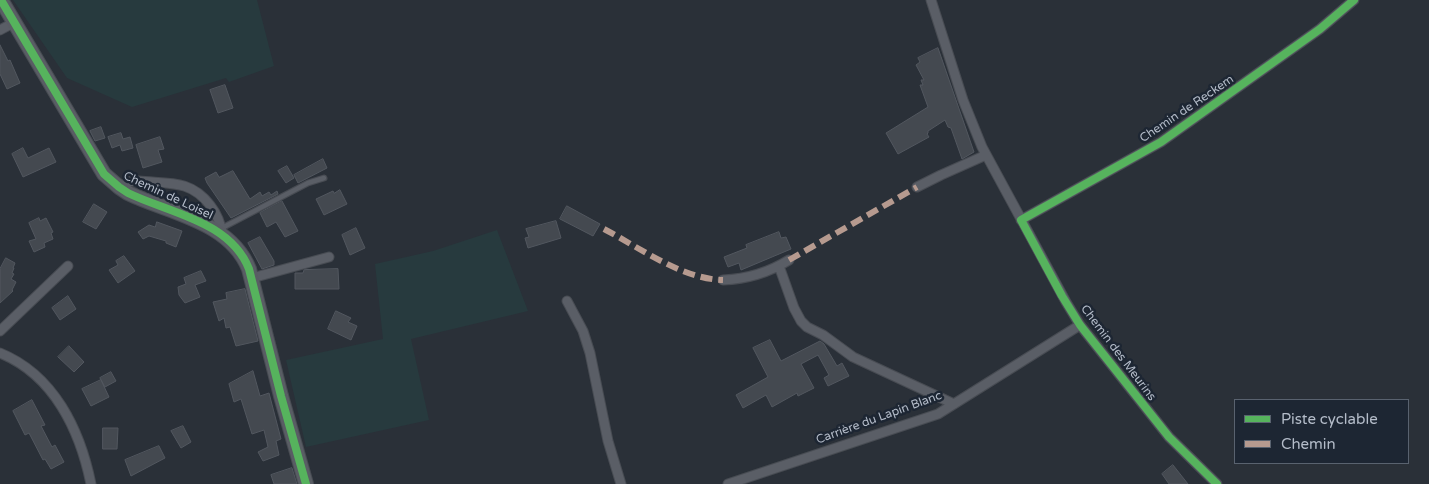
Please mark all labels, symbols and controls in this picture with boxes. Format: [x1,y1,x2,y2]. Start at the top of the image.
street label: Chemin de Reckem [1137,72,1237,146]
street label: Chemin de Loisel [121,169,215,223]
street label: Chemin des Meurins [1077,302,1159,404]
street label: Carrière du Lapin Blanc [814,389,944,447]
legend [1234,399,1409,464]
text: Piste cyclable [1281,410,1378,428]
text: Chemin [1281,435,1336,453]

